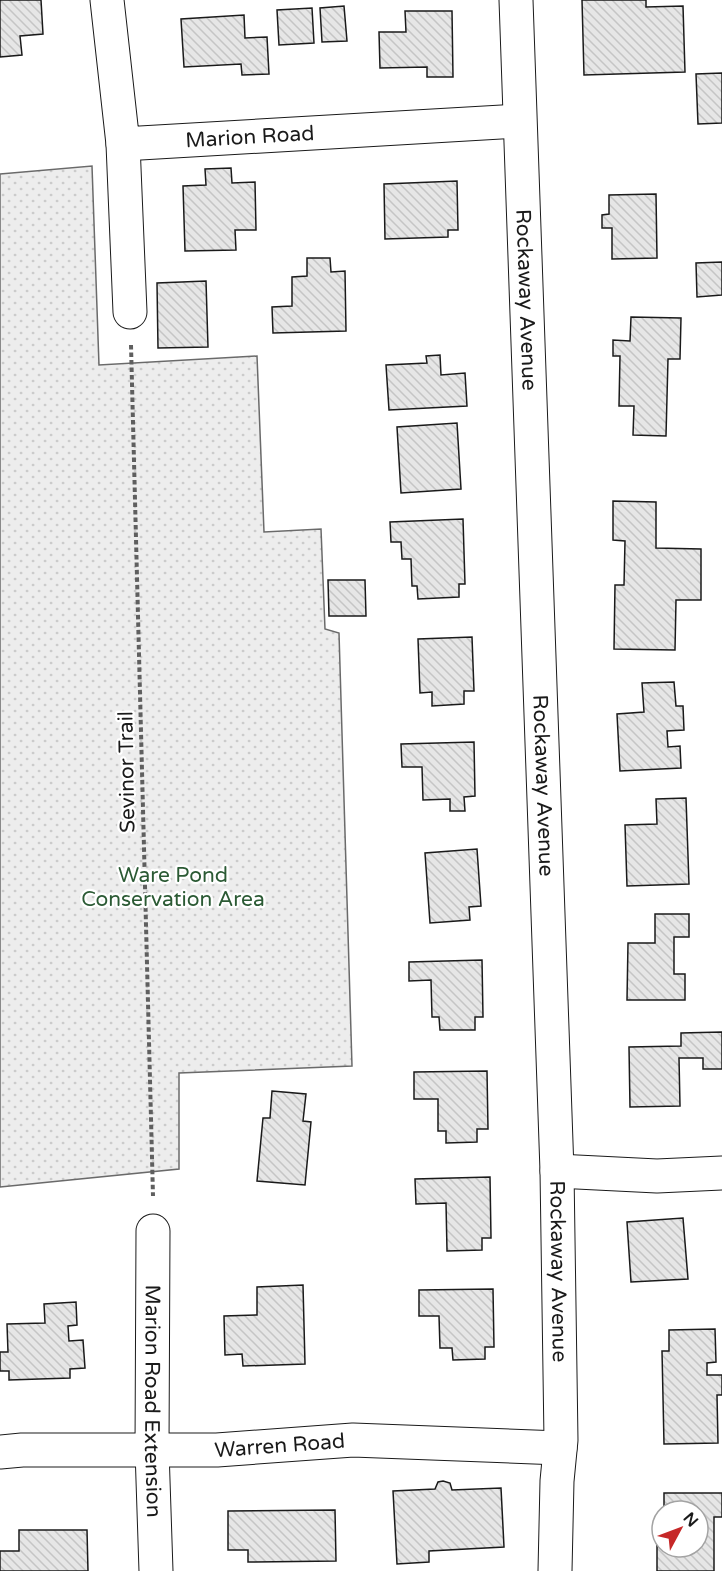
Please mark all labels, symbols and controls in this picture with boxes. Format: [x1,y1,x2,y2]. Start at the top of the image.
street label: Marion Road [185,120,315,153]
street label: Rockaway Avenue [511,208,542,391]
street label: Rockaway Avenue [528,694,559,877]
street label: Sevinor Trail [113,711,141,833]
park label: Ware Pond Conservation Area [81,863,265,912]
street label: Rockaway Avenue [545,1180,572,1363]
street label: Marion Road Extension [139,1284,167,1518]
street label: Warren Road [214,1428,346,1463]
north arrow [650,1499,710,1559]
text: N [679,1508,702,1531]

